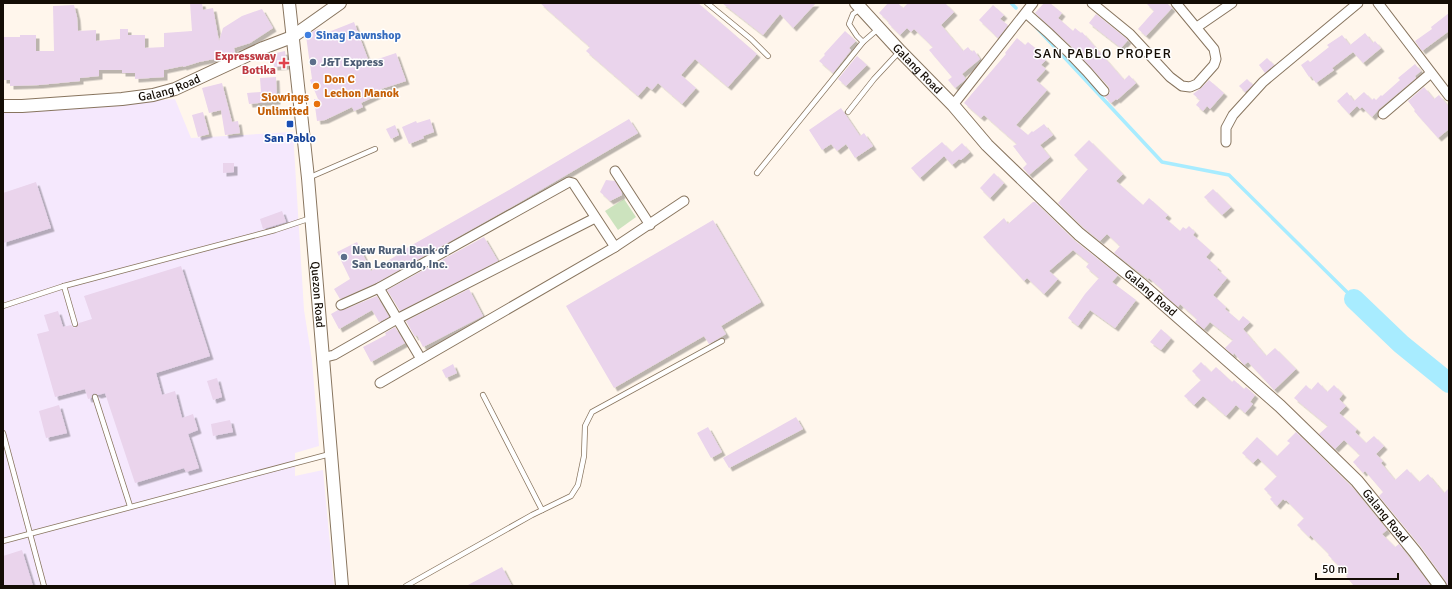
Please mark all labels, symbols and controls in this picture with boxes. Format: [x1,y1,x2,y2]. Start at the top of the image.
place label: Sinag Pawnshop [316,28,402,43]
marker: Sinag Pawnshop [303,30,313,40]
street label: Galang Road [889,41,945,97]
district label: SAN PABLO PROPER [1034,45,1172,62]
place label: Expressway Botika [215,49,276,78]
place label: J&T Express [321,55,384,70]
marker: J&T Express [308,57,318,67]
marker: Expressway Botika [279,58,289,68]
street label: Galang Road [137,71,203,105]
place label: Don C Lechon Manok [324,72,400,101]
marker: Don C Lechon Manok [311,81,321,91]
place label: Siowings Unlimited [257,90,310,119]
marker: Siowings Unlimited [312,99,322,109]
marker: San Pablo [285,119,295,129]
place label: San Pablo [264,131,316,146]
place label: New Rural Bank of San Leonardo, Inc. [352,243,449,272]
marker: New Rural Bank of San Leonardo, Inc. [339,252,349,262]
street label: Quezon Road [307,261,327,328]
street label: Galang Road [1121,267,1180,320]
street label: Galang Road [1359,486,1411,546]
scale bar [1316,555,1398,581]
text: 50 m [1322,562,1347,577]

